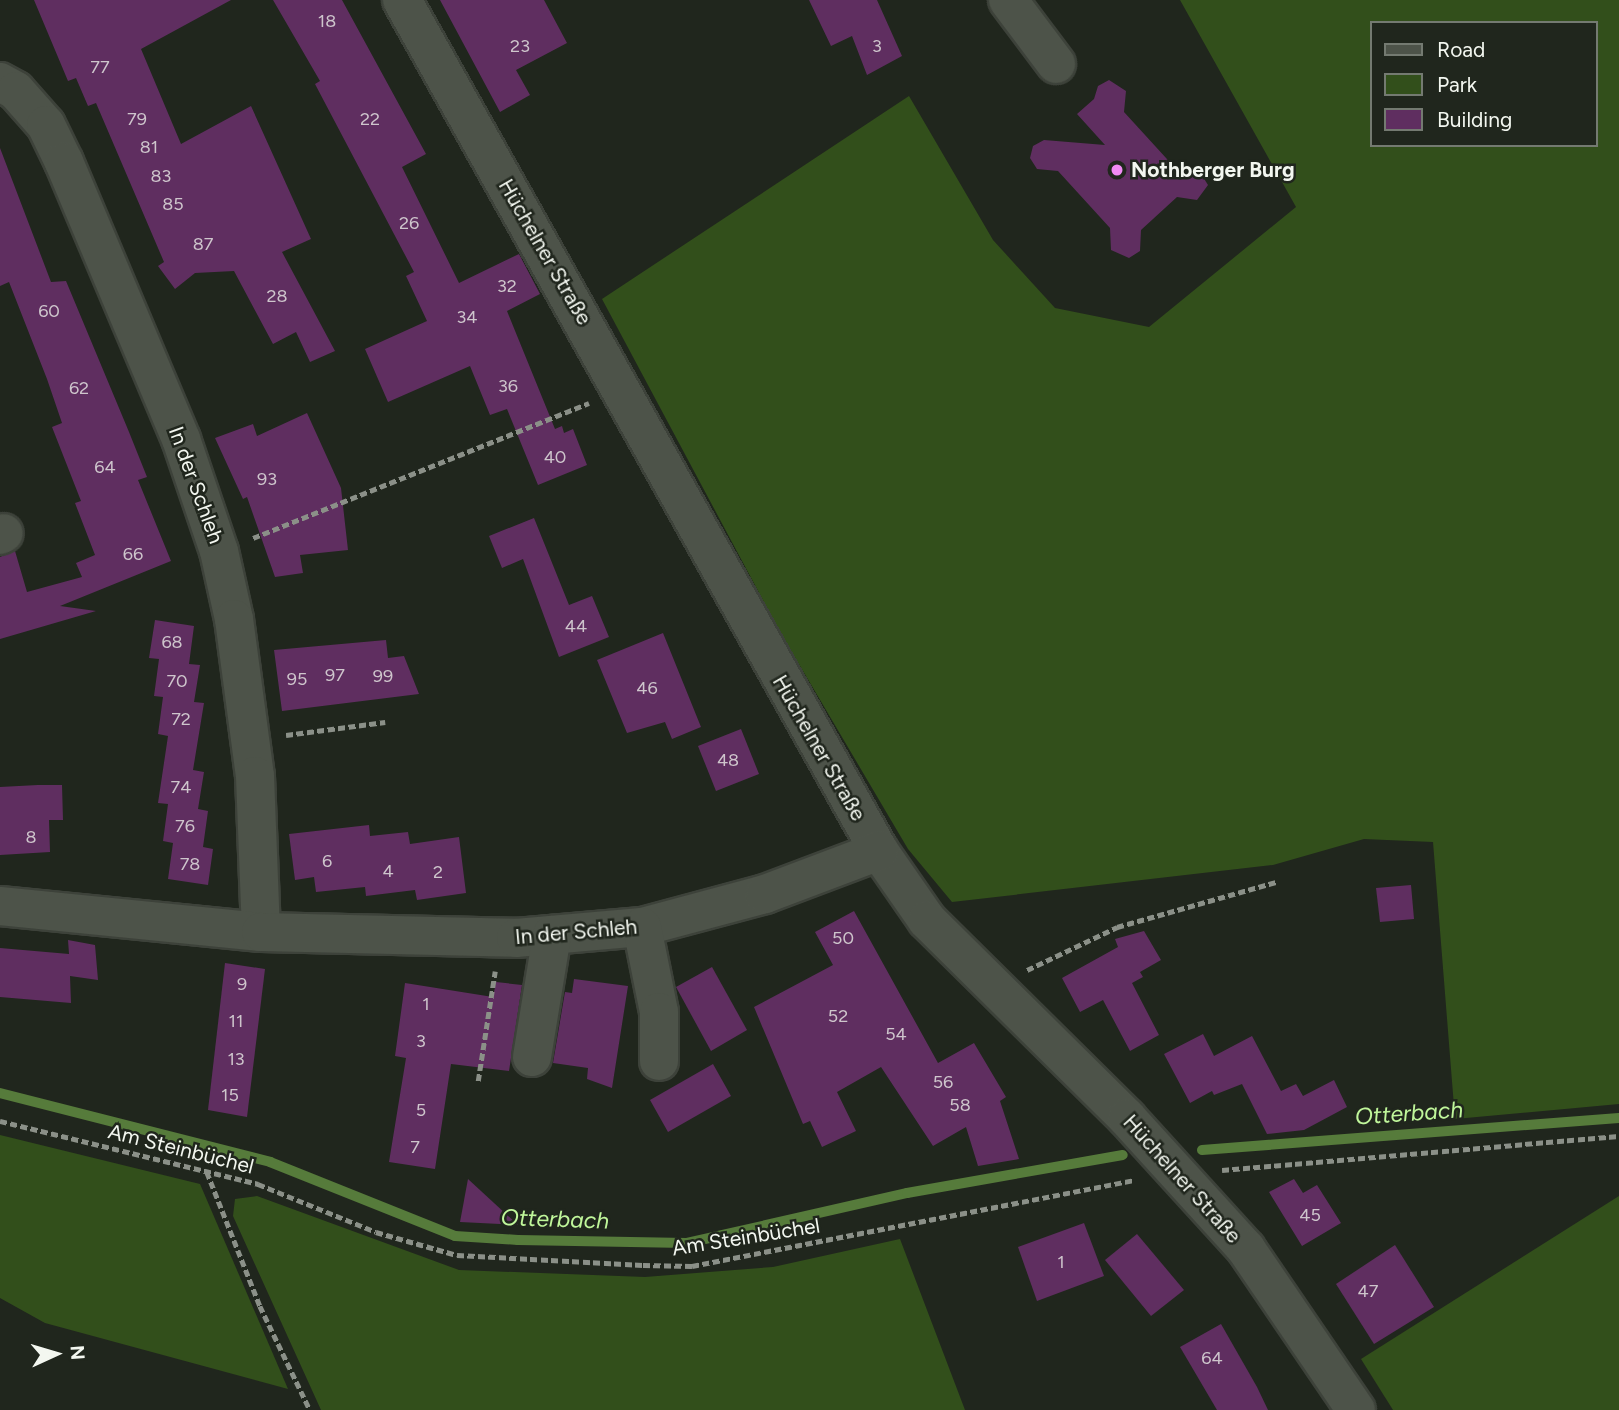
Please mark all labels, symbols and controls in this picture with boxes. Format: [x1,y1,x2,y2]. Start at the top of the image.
house number: 18 [318,10,336,32]
legend [1370,21,1598,147]
house number: 23 [510,35,530,57]
house number: 3 [872,35,882,57]
text: Road [1437,37,1485,62]
house number: 77 [90,56,110,78]
text: Park [1437,72,1477,97]
text: Building [1437,107,1512,132]
house number: 79 [127,108,147,130]
house number: 22 [360,108,380,130]
house number: 81 [140,136,158,158]
place label: Nothberger Burg [1131,157,1295,183]
marker: Nothberger Burg [1109,162,1125,178]
house number: 83 [151,165,171,187]
street label: Hüchelner Straße [493,175,597,329]
house number: 85 [162,193,184,215]
house number: 26 [399,212,419,234]
house number: 87 [193,233,213,255]
house number: 32 [497,275,517,297]
house number: 28 [266,285,288,307]
house number: 60 [38,300,60,322]
house number: 34 [457,306,477,328]
house number: 36 [498,375,518,397]
house number: 62 [69,377,89,399]
street label: In der Schleh [163,423,229,547]
house number: 40 [544,446,566,468]
house number: 64 [94,456,116,478]
house number: 93 [257,468,277,490]
house number: 66 [123,543,143,565]
house number: 44 [565,615,587,637]
house number: 68 [161,631,183,653]
house number: 97 [325,664,345,686]
house number: 99 [373,665,393,687]
house number: 95 [287,668,307,690]
house number: 70 [166,670,188,692]
street label: Hüchelner Straße [767,671,871,825]
house number: 46 [636,677,658,699]
house number: 72 [171,708,191,730]
house number: 48 [717,749,739,771]
house number: 74 [171,776,191,798]
house number: 76 [175,815,195,837]
house number: 8 [25,826,37,848]
house number: 6 [322,850,332,872]
house number: 78 [180,853,200,875]
house number: 4 [382,860,394,882]
house number: 2 [433,861,443,883]
street label: In der Schleh [514,914,638,950]
house number: 50 [832,927,854,949]
house number: 9 [237,973,247,995]
house number: 1 [422,993,430,1015]
house number: 52 [828,1005,848,1027]
house number: 11 [229,1010,243,1032]
house number: 54 [885,1023,907,1045]
house number: 3 [416,1030,426,1052]
house number: 13 [227,1048,245,1070]
house number: 56 [933,1071,953,1093]
house number: 15 [221,1084,239,1106]
house number: 58 [949,1094,971,1116]
water label: Otterbach [1354,1095,1464,1131]
house number: 5 [416,1099,426,1121]
street label: Hüchelner Straße [1118,1110,1246,1248]
street label: Am Steinbüchel [106,1119,256,1179]
house number: 7 [410,1136,420,1158]
water label: Otterbach [500,1203,610,1235]
house number: 45 [1299,1204,1321,1226]
street label: Am Steinbüchel [670,1213,822,1261]
house number: 1 [1057,1251,1065,1273]
house number: 47 [1358,1280,1378,1302]
north arrow [21,1319,91,1389]
text: N [65,1344,89,1361]
house number: 64 [1201,1347,1223,1369]

